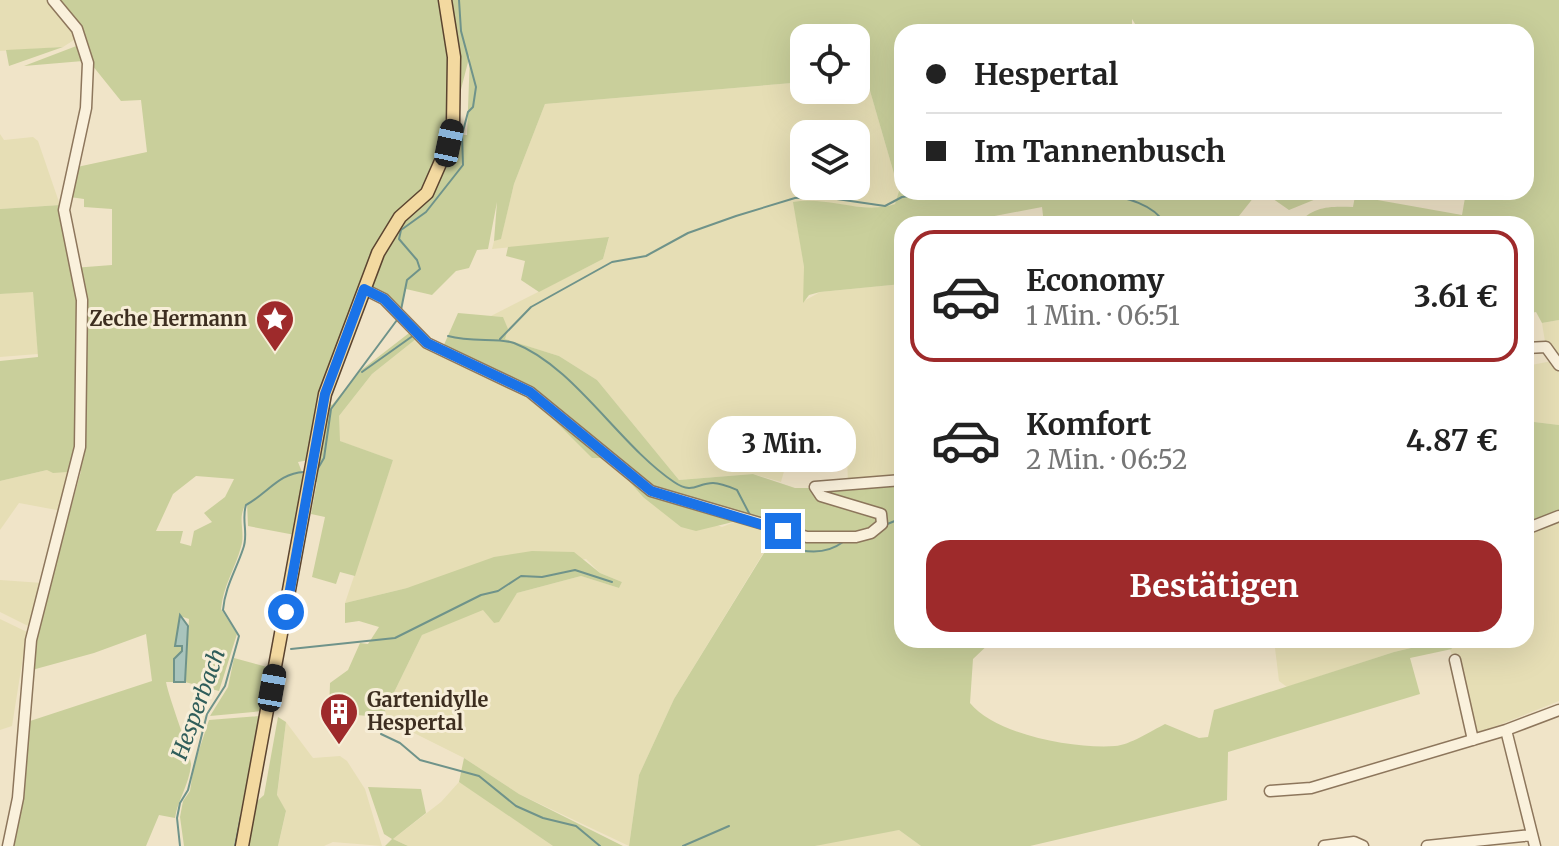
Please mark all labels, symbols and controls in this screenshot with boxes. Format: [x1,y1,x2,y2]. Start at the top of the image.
map controls [790,24,870,200]
button: locate [790,24,870,104]
text: Hespertal [974,55,1118,93]
car [432,117,466,169]
button: layers [790,120,870,200]
text: Im Tannenbusch [974,132,1226,170]
icon: car [930,260,1002,332]
text: Economy [1026,261,1164,299]
text: 3.61 € [1414,277,1498,315]
place icon: Zeche Hermann [254,298,296,353]
text: 1 Min. · 06:51 [1026,299,1180,332]
place label: Zeche Hermann [89,306,247,331]
icon: car [930,404,1002,476]
text: Komfort [1026,405,1151,443]
callout: 3 Min. [709,415,857,471]
text: 4.87 € [1406,421,1498,459]
text: 3 Min. [742,427,822,460]
text: 2 Min. · 06:52 [1026,443,1187,476]
route end [765,513,801,549]
button: Bestätigen [926,540,1502,632]
route start [268,594,304,630]
water label: Hesperbach [165,644,231,764]
car [256,662,288,714]
place label: Gartenidylle Hespertal [367,687,488,735]
building icon: Gartenidylle Hespertal [318,691,360,746]

